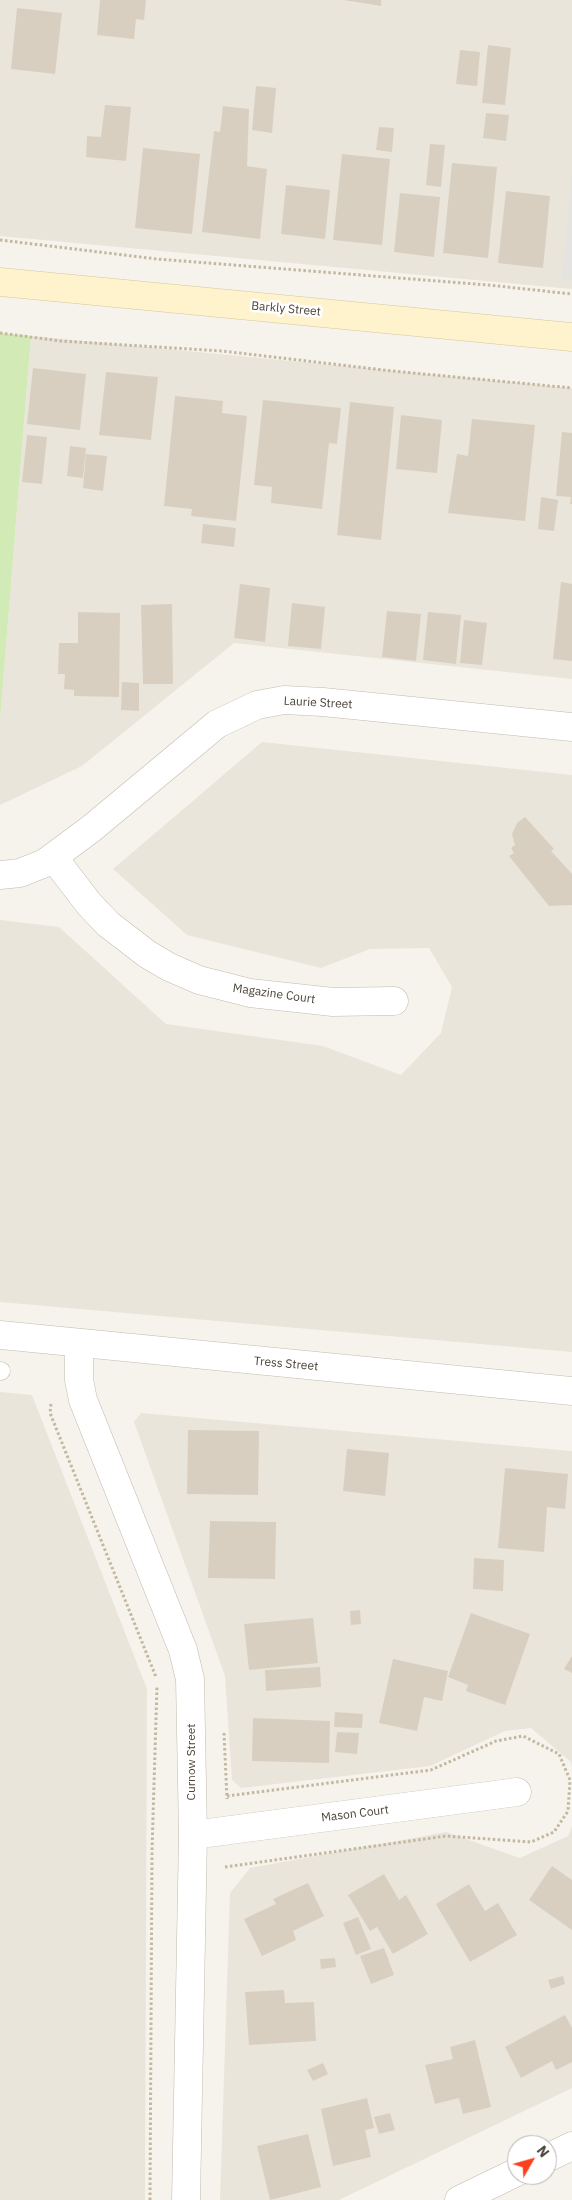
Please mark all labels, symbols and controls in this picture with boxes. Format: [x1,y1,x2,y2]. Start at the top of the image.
street label: Barkly Street [251,299,321,319]
street label: Laurie Street [283,694,353,712]
street label: Magazine Court [232,981,316,1007]
street label: Tress Street [253,1354,319,1374]
street label: Curnow Street [185,1723,199,1801]
street label: Mason Court [320,1803,390,1825]
north arrow [507,2135,557,2185]
text: N [533,2142,553,2161]

